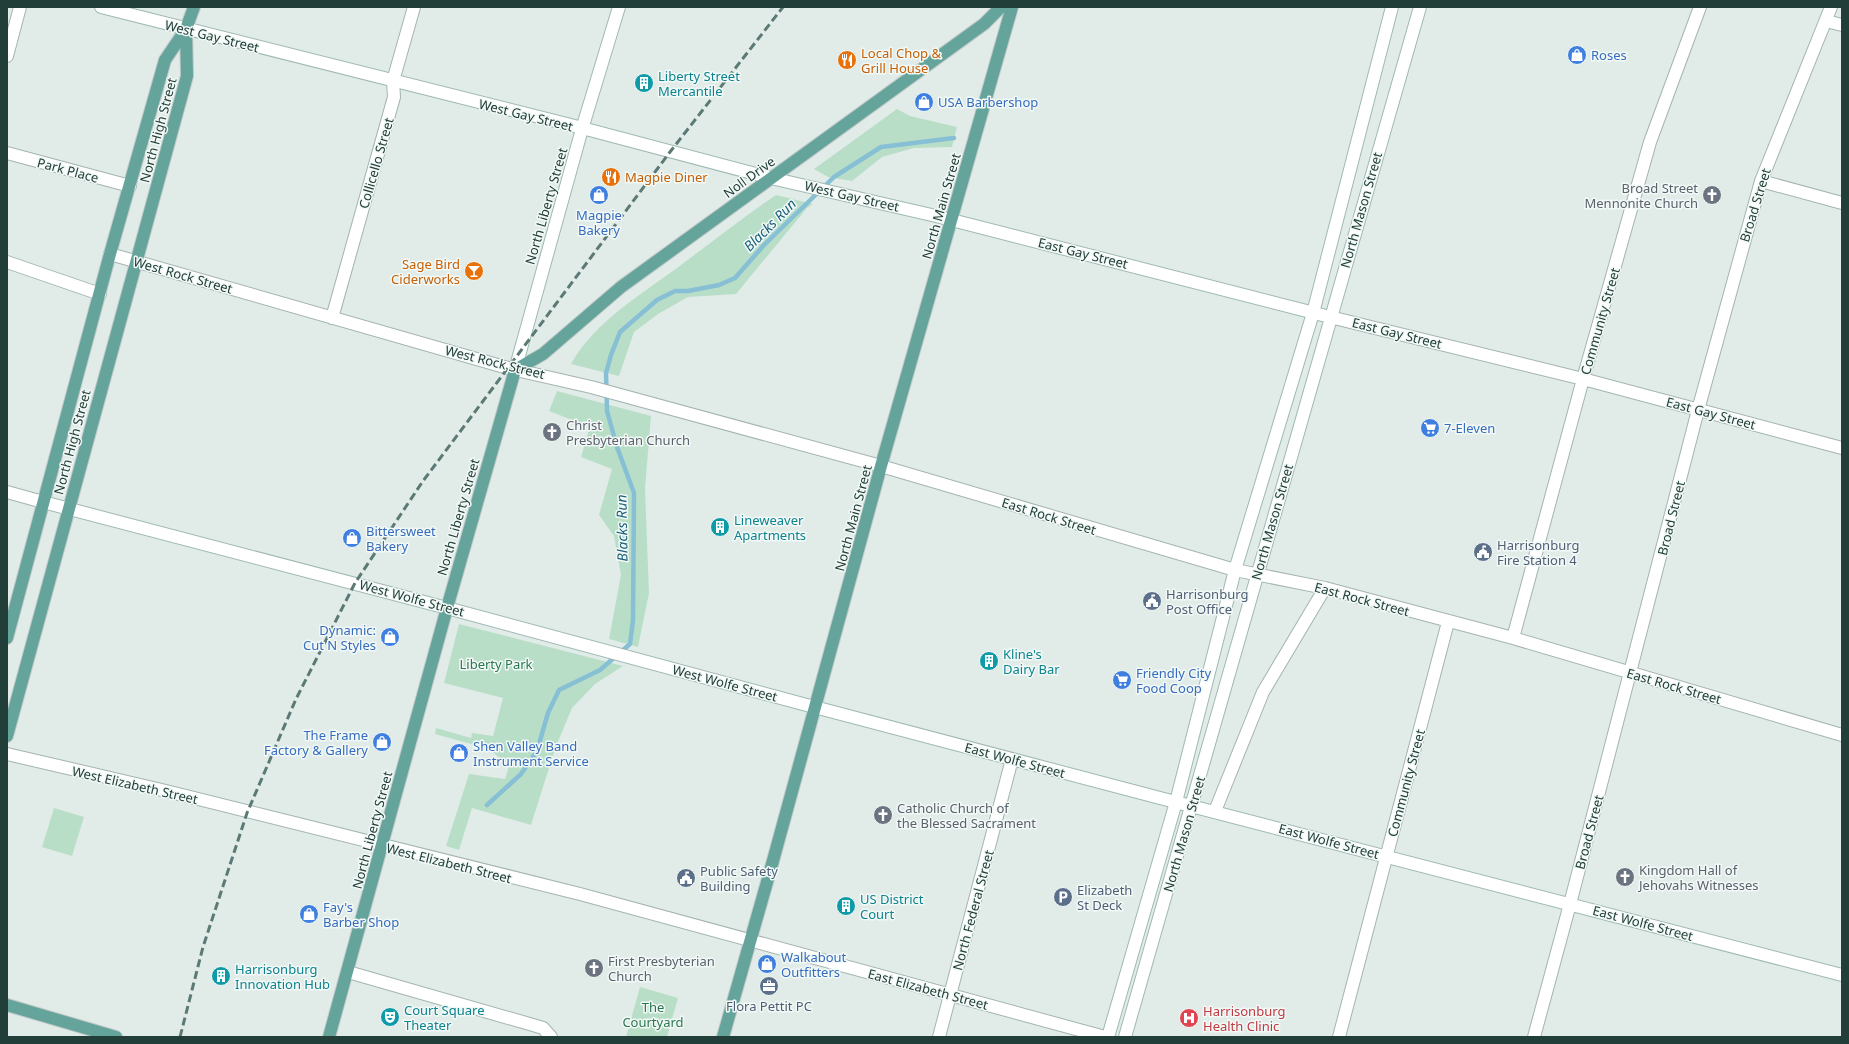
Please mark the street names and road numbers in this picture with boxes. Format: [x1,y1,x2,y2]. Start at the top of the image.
street label: West Gay Street [163,16,261,56]
street label: North High Street [135,75,181,184]
street label: West Gay Street [477,95,575,135]
street label: Collicello Street [354,115,398,211]
street label: North Liberty Street [521,145,571,267]
street label: North Mason Street [1336,149,1386,270]
street label: North Main Street [917,151,965,261]
street label: Noll Drive [719,152,779,202]
street label: Park Place [35,153,101,187]
street label: Broad Street [1735,166,1775,244]
street label: West Gay Street [803,176,901,216]
street label: East Gay Street [1036,233,1130,273]
street label: West Rock Street [131,252,235,298]
street label: Community Street [1576,265,1624,377]
street label: East Gay Street [1350,313,1444,353]
street label: West Rock Street [443,341,547,383]
street label: North High Street [49,387,95,496]
street label: East Gay Street [1664,392,1758,434]
street label: North Liberty Street [433,456,483,578]
street label: North Mason Street [1247,461,1297,582]
street label: North Main Street [830,463,876,573]
street label: Broad Street [1653,478,1689,557]
street label: East Rock Street [1000,493,1099,539]
street label: West Wolfe Street [358,575,467,621]
street label: East Rock Street [1313,578,1412,620]
street label: West Wolfe Street [671,660,780,706]
street label: East Rock Street [1625,664,1724,708]
street label: Community Street [1383,727,1429,839]
street label: East Wolfe Street [963,738,1068,782]
street label: West Elizabeth Street [70,762,200,808]
street label: North Liberty Street [348,769,396,891]
street label: North Mason Street [1159,773,1209,894]
street label: Broad Street [1570,792,1608,871]
street label: East Wolfe Street [1277,819,1382,863]
street label: West Elizabeth Street [384,839,514,887]
street label: North Federal Street [948,847,998,972]
street label: East Wolfe Street [1591,901,1696,945]
street label: East Elizabeth Street [866,964,990,1014]

